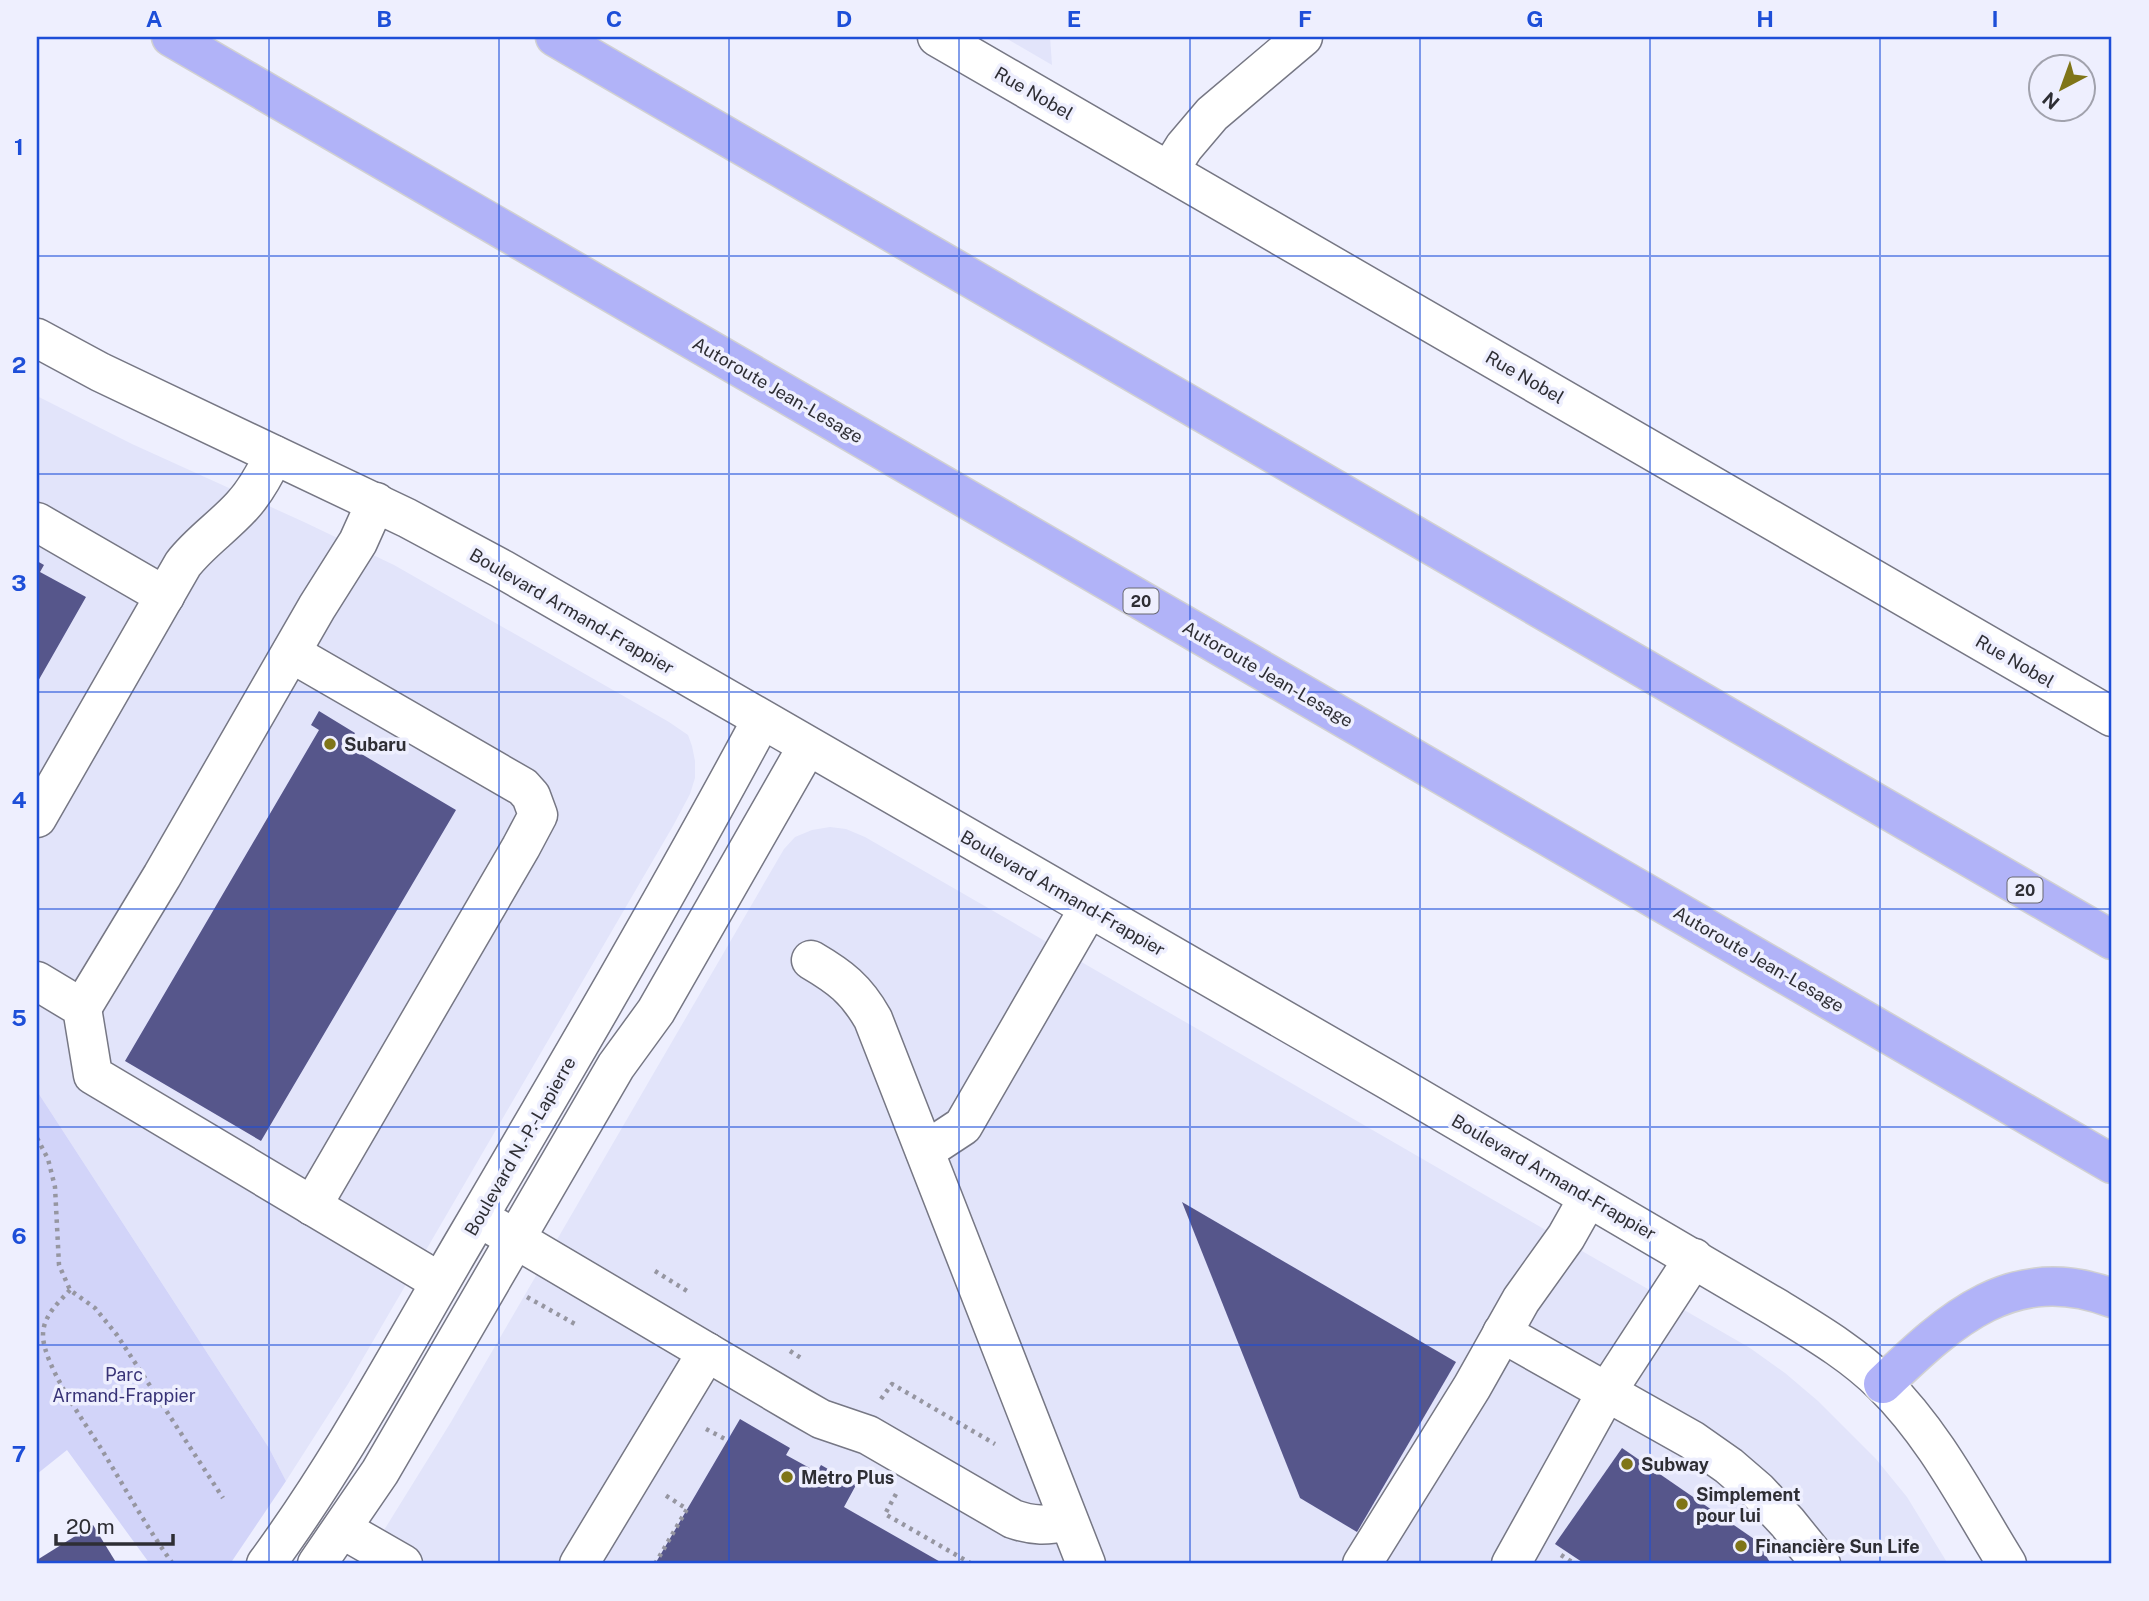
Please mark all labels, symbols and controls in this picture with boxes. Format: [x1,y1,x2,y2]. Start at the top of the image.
text: A [146,5,163,32]
text: B [376,5,392,32]
text: C [606,5,622,32]
text: D [836,5,852,32]
text: E [1067,5,1081,32]
text: F [1298,5,1312,32]
text: G [1526,5,1544,32]
text: H [1756,5,1774,32]
text: I [1991,5,1999,32]
north arrow [2026,52,2096,122]
street label: Rue Nobel [991,62,1077,124]
text: N [2038,88,2064,114]
text: 1 [14,133,24,160]
street label: Autoroute Jean-Lesage [689,333,867,447]
street label: Rue Nobel [1482,346,1568,408]
text: 2 [12,351,26,378]
street label: Boulevard Armand-Frappier [466,544,678,678]
text: 3 [11,569,27,596]
road number: 20 [1124,588,1158,614]
street label: Autoroute Jean-Lesage [1179,617,1357,731]
street label: Rue Nobel [1972,630,2058,692]
place label: Subaru [344,734,406,755]
marker: Subaru [322,736,338,752]
text: 4 [11,786,27,813]
street label: Boulevard Armand-Frappier [957,826,1169,960]
road number: 20 [2008,877,2042,902]
street label: Autoroute Jean-Lesage [1670,902,1848,1016]
text: 5 [11,1004,27,1031]
street label: Boulevard N.-P.-Lapierre [460,1053,580,1239]
street label: Boulevard Armand-Frappier [1448,1110,1660,1244]
text: 6 [11,1222,27,1249]
park label: Parc Armand-Frappier [52,1364,196,1406]
text: 7 [12,1440,26,1467]
place label: Subway [1641,1454,1709,1475]
marker: Subway [1619,1456,1635,1472]
place label: Metro Plus [801,1467,894,1488]
marker: Metro Plus [779,1469,795,1485]
place label: Simplement pour lui [1696,1484,1800,1526]
marker: Simplement pour lui [1674,1496,1690,1512]
scale bar [56,1503,173,1547]
text: 20 m [66,1514,115,1539]
place label: Financière Sun Life [1755,1536,1920,1557]
marker: Financière Sun Life [1733,1538,1749,1554]

